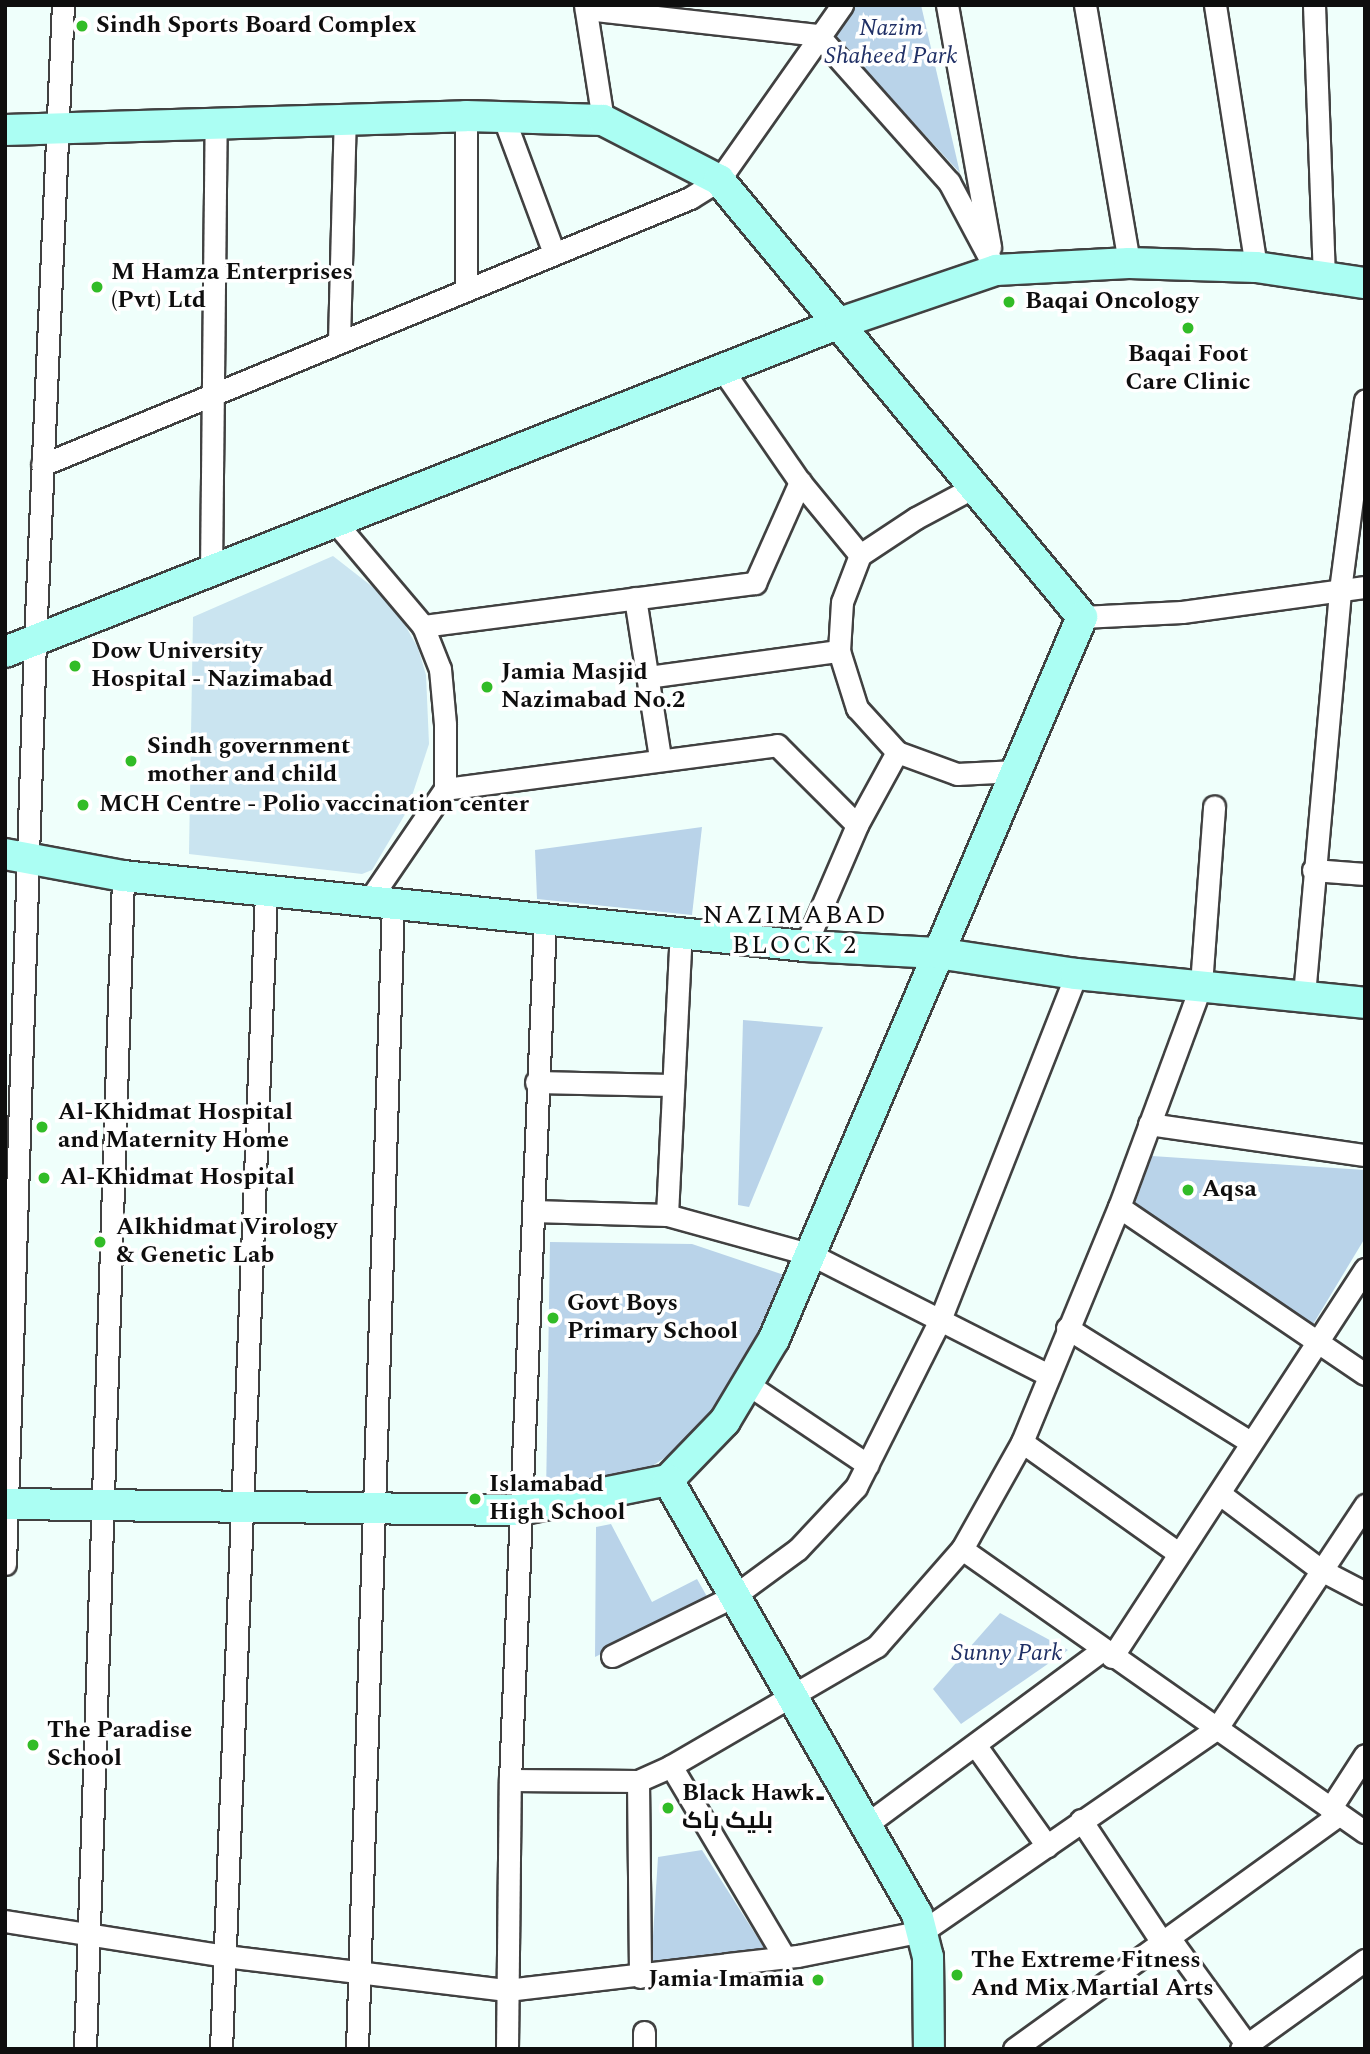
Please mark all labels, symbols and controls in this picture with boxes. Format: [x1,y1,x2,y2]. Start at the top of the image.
place label: Sindh Sports Board Complex [96,12,416,40]
park label: Nazim Shaheed Park [824,15,958,71]
marker: Sindh Sports Board Complex [74,18,90,34]
place label: M Hamza Enterprises (Pvt) Ltd [111,259,353,315]
marker: M Hamza Enterprises (Pvt) Ltd [89,279,105,295]
place label: Baqai Oncology [1025,288,1199,316]
marker: Baqai Oncology [999,292,1019,312]
marker: Baqai Foot Care Clinic [1178,318,1198,338]
place label: Baqai Foot Care Clinic [1126,341,1250,397]
place label: Dow University Hospital - Nazimabad [91,638,333,694]
marker: Dow University Hospital - Nazimabad [65,656,85,676]
place label: Jamia Masjid Nazimabad No.2 [501,659,685,715]
marker: Jamia Masjid Nazimabad No.2 [479,679,495,695]
place label: Sindh government mother and child [147,733,350,789]
marker: Sindh government mother and child [121,751,141,771]
place label: MCH Centre - Polio vaccination center [99,791,529,819]
marker: MCH Centre - Polio vaccination center [73,795,93,815]
district label: NAZIMABAD BLOCK 2 [704,900,886,962]
place label: Al-Khidmat Hospital and Maternity Home [58,1099,293,1155]
marker: Al-Khidmat Hospital and Maternity Home [32,1117,52,1137]
place label: Al-Khidmat Hospital [60,1164,295,1192]
marker: Al-Khidmat Hospital [34,1168,54,1188]
place label: Aqsa [1202,1176,1257,1204]
marker: Aqsa [1180,1182,1196,1198]
place label: Alkhidmat Virology & Genetic Lab [116,1214,337,1270]
marker: Alkhidmat Virology & Genetic Lab [90,1232,110,1252]
place label: Govt Boys Primary School [567,1290,738,1346]
marker: Govt Boys Primary School [545,1310,561,1326]
place label: Islamabad High School [489,1471,625,1527]
marker: Islamabad High School [467,1491,483,1507]
park label: Sunny Park [951,1640,1063,1668]
place label: The Paradise School [47,1717,192,1773]
marker: The Paradise School [25,1737,41,1753]
place label: Black Hawk۔ بلیک ہاک [682,1780,825,1836]
marker: Black Hawk۔ بلیک ہاک [660,1800,676,1816]
place label: The Extreme Fitness And Mix Martial Arts [971,1947,1214,2003]
place label: Jamia Imamia [648,1966,804,1994]
marker: The Extreme Fitness And Mix Martial Arts [949,1967,965,1983]
marker: Jamia Imamia [810,1972,826,1988]

